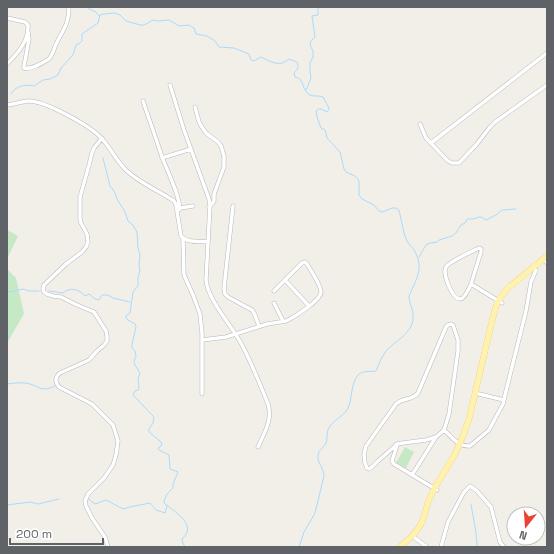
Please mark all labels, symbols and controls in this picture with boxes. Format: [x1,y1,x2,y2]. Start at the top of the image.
north arrow [506,506,546,546]
scale bar [10,520,103,546]
text: 200 m [16,526,52,542]
text: N [518,528,529,543]

